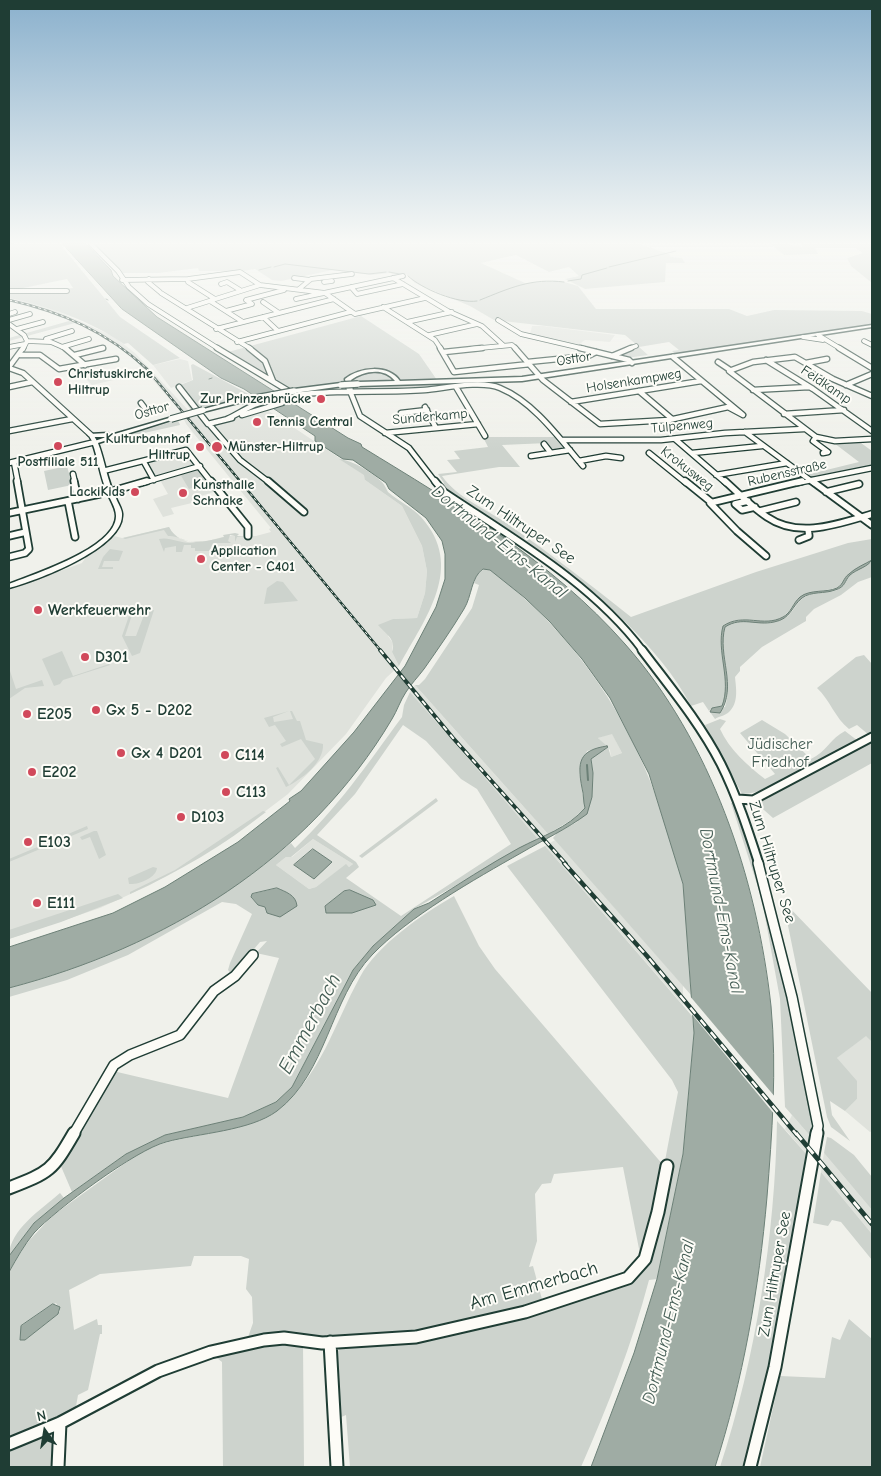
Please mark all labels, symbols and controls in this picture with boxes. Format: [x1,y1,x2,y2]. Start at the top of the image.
street label: Osttor [555,348,593,370]
street label: Feldkamp [797,362,855,408]
street label: Holsenkampweg [585,365,683,397]
place label: Christuskirche Hiltrup [68,366,153,398]
marker: Christuskirche Hiltrup [52,376,64,388]
place label: Zur Prinzenbrücke [200,391,311,407]
marker: Zur Prinzenbrücke [315,393,327,405]
street label: Osttor [133,398,171,424]
street label: Sunderkamp [392,405,468,429]
place label: Tennis Central [267,414,353,430]
street label: Tulpenweg [650,415,714,437]
marker: Tennis Central [251,416,263,428]
place label: Kulturbahnhof Hiltrup [106,431,190,464]
place label: Münster-Hiltrup [228,439,324,455]
marker: Postfiliale 511 [52,440,64,452]
marker: Münster-Hiltrup [210,440,224,454]
marker: Kulturbahnhof Hiltrup [194,441,206,453]
street label: Krokusweg [657,443,717,495]
place label: Postfiliale 511 [18,454,98,470]
street label: Rubensstraße [746,456,828,490]
place label: Kunsthalle Schnake [193,477,254,510]
water label: Dortmund-Ems-Kanal [427,481,571,603]
street label: Zum Hiltruper See [463,482,579,568]
place label: LackiKids [69,484,125,500]
marker: LackiKids [129,486,141,498]
marker: Kunsthalle Schnake [177,487,189,499]
place label: Application Center - C401 [211,543,295,576]
marker: Application Center - C401 [195,553,207,565]
place label: Werkfeuerwehr [48,600,151,620]
marker: Werkfeuerwehr [32,604,44,616]
place label: D301 [95,647,128,667]
marker: D301 [79,651,91,663]
place label: Gx 5 - D202 [106,700,192,720]
place label: E205 [37,704,72,724]
marker: Gx 5 - D202 [90,704,102,716]
marker: E205 [21,708,33,720]
park label: Jüdischer Friedhof [748,734,812,772]
place label: Gx 4 D201 [131,743,202,763]
place label: C114 [235,745,265,765]
marker: Gx 4 D201 [115,747,127,759]
marker: C114 [219,749,231,761]
place label: E202 [42,762,77,782]
marker: E202 [26,766,38,778]
place label: C113 [236,782,266,802]
marker: C113 [220,786,232,798]
street label: Zum Hiltruper See [744,798,800,926]
place label: D103 [191,807,224,827]
marker: D103 [175,811,187,823]
water label: Dortmund-Ems-Kanal [694,826,748,996]
place label: E103 [38,832,71,852]
marker: E103 [22,836,34,848]
place label: E111 [47,893,75,913]
marker: E111 [31,897,43,909]
water label: Emmerbach [273,970,347,1078]
street label: Zum Hiltruper See [755,1210,795,1338]
water label: Dortmund-Ems-Kanal [638,1238,700,1406]
street label: Am Emmerbach [467,1257,601,1315]
north arrow [20,1406,70,1456]
text: N [35,1407,48,1425]

